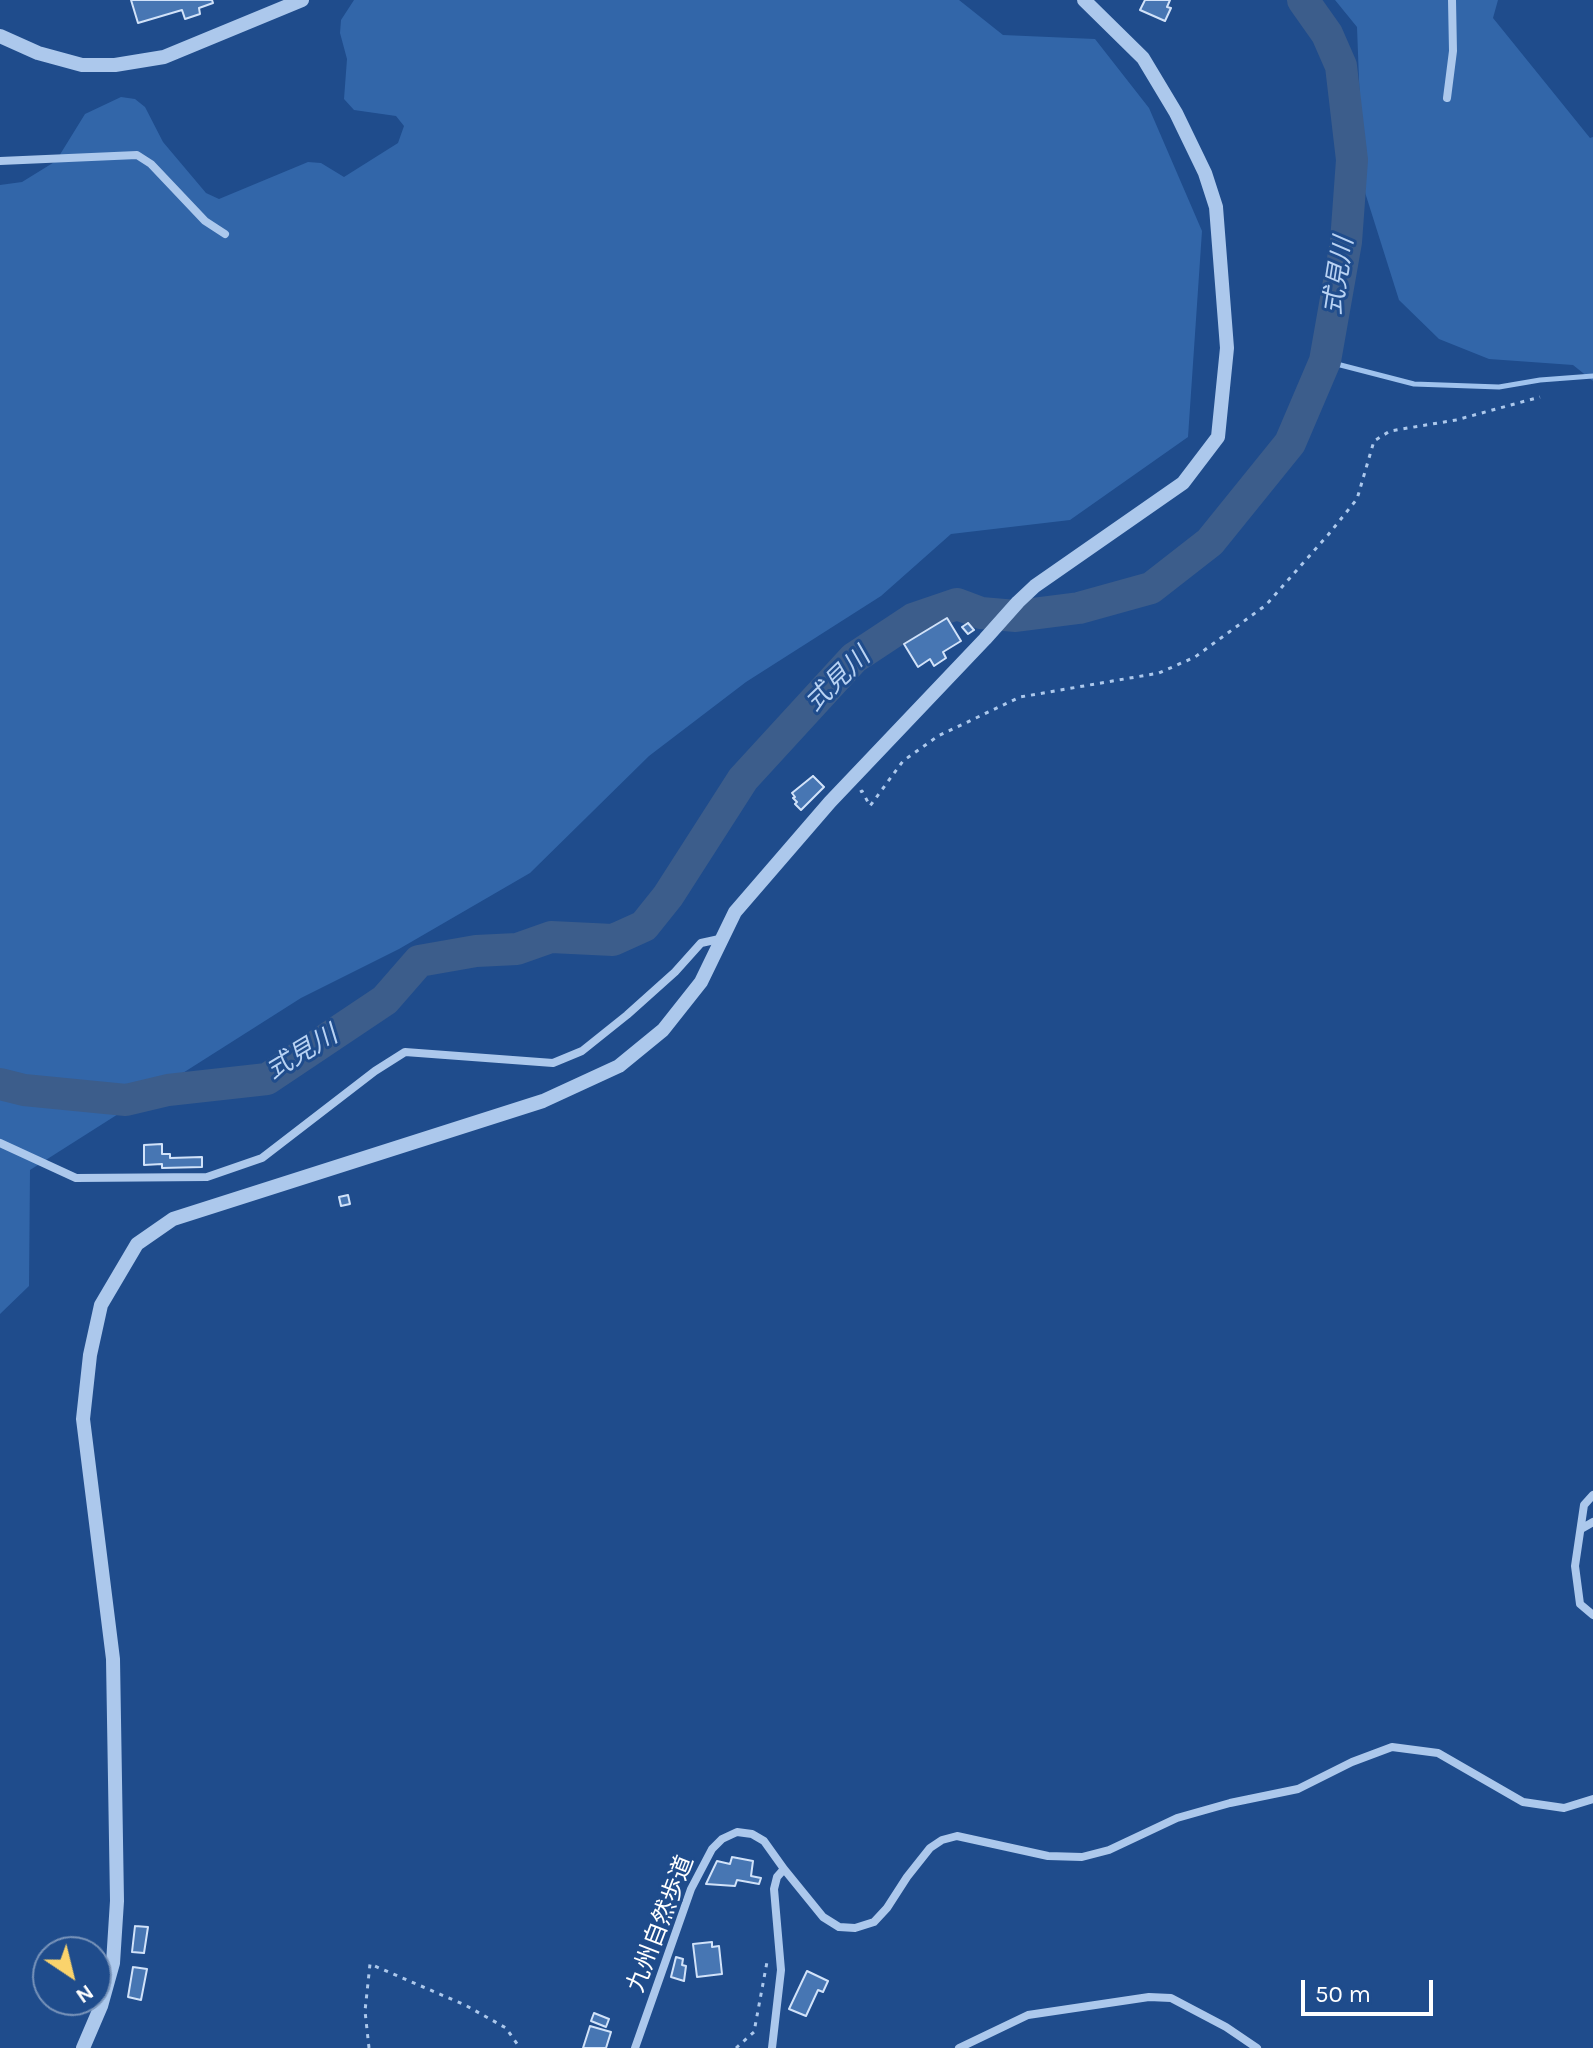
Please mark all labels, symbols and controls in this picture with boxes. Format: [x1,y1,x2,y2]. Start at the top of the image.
water label: 式見川 [1317,235,1361,317]
water label: 式見川 [799,642,877,718]
water label: 式見川 [261,1020,343,1086]
street label: 九州自然歩道 [622,1852,700,1996]
north arrow [32,1936,112,2016]
scale bar [1305,1964,1437,2014]
text: N [71,1979,99,2009]
text: 50 m [1315,1980,1371,2008]

